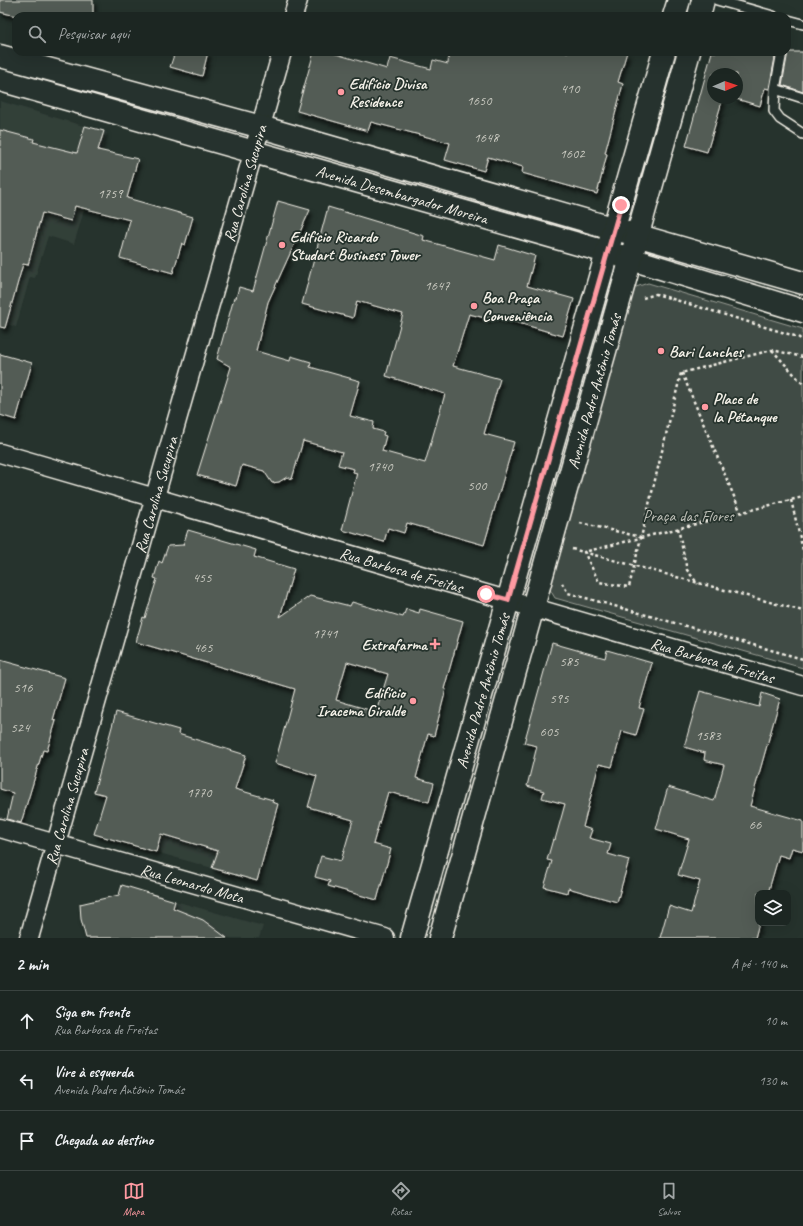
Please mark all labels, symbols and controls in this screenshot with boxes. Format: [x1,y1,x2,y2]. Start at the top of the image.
search box [12,12,791,56]
icon: search [26,23,48,45]
text: Pesquisar aqui [58,25,129,44]
north arrow [707,68,743,104]
place label: Edifício Divisa Residence [349,74,428,112]
house number: 410 [561,80,581,97]
marker: Edifício Divisa Residence [336,87,346,97]
house number: 1650 [466,92,493,109]
street label: Rua Carolina Sucupira [219,122,272,244]
house number: 1648 [473,129,500,146]
house number: 1602 [559,145,586,162]
street label: Avenida Desembargador Moreira [314,161,491,229]
house number: 1759 [97,185,124,202]
route end [612,196,630,214]
place label: Edifício Ricardo Studart Business Tower [290,227,422,265]
marker: Edifício Ricardo Studart Business Tower [277,240,287,250]
house number: 1647 [424,277,450,294]
place label: Boa Praça Conveniência [482,288,553,326]
marker: Boa Praça Conveniência [469,301,479,311]
street label: Avenida Padre Antônio Tomás [563,310,626,471]
place label: Bari Lanches [669,342,745,362]
marker: Bari Lanches [656,346,666,356]
place label: Place de la Pétanque [713,389,778,427]
marker: Place de la Pétanque [700,402,710,412]
street label: Rua Carolina Sucupira [130,433,183,556]
house number: 1740 [367,458,394,475]
house number: 500 [468,477,488,494]
park label: Praça das Flores [643,506,735,526]
street label: Rua Barbosa de Freitas [337,543,467,598]
house number: 455 [193,569,212,586]
route start [477,585,495,603]
street label: Avenida Padre Antônio Tomás [452,610,515,771]
house number: 1741 [312,625,338,642]
street label: Rua Barbosa de Freitas [648,633,778,688]
place label: Extrafarma [362,635,428,655]
house number: 465 [194,639,213,656]
marker: Extrafarma [430,639,440,649]
house number: 585 [560,653,579,670]
house number: 516 [14,679,33,696]
place label: Edifício Iracema Giralde [317,683,407,721]
house number: 595 [550,690,569,707]
marker: Edifício Iracema Giralde [408,696,418,706]
house number: 524 [11,719,31,736]
house number: 605 [540,723,559,740]
house number: 1583 [695,727,722,744]
street label: Rua Carolina Sucupira [41,745,94,867]
house number: 1770 [186,784,213,801]
house number: 66 [749,816,762,833]
street label: Rua Leonardo Mota [138,860,247,909]
map controls [755,890,791,926]
button: layers [755,890,791,926]
text: 2 min [16,954,49,975]
text: A pé · 140 m [731,956,787,972]
text: Siga em frente [54,1003,130,1022]
icon: ahead [16,1010,38,1032]
text: 10 m [765,1013,787,1029]
text: Rua Barbosa de Freitas [54,1022,157,1038]
text: Vire à esquerda [54,1063,133,1082]
icon: left [16,1070,38,1092]
text: 130 m [759,1073,787,1089]
text: Avenida Padre Antônio Tomás [54,1082,184,1098]
icon: arrive [16,1130,38,1152]
text: Chegada ao destino [54,1131,153,1150]
tab: Mapa [123,1180,145,1218]
tab: Rotas [390,1180,412,1218]
tab: Salvos [657,1180,680,1218]

